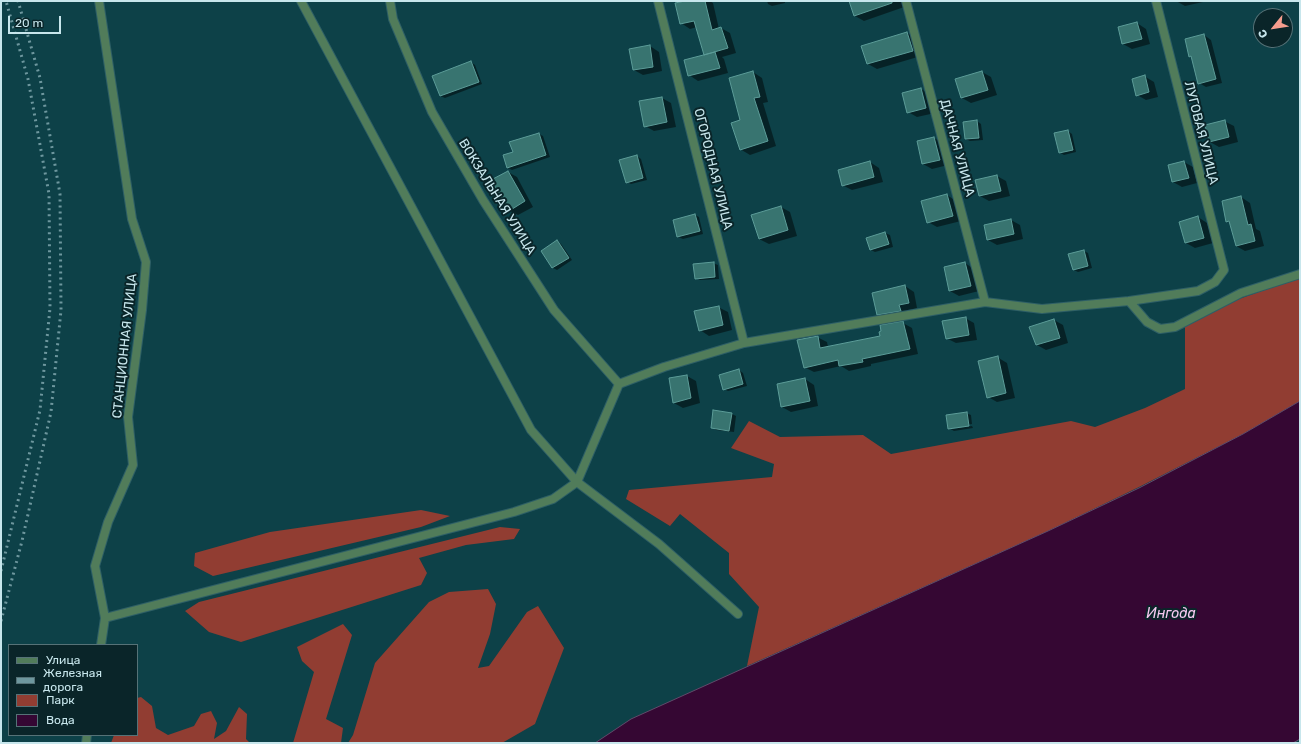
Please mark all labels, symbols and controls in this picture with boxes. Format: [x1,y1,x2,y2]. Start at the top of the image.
scale bar [10,8,63,34]
north arrow [1253,8,1293,48]
text: 20 m [15,16,43,30]
text: С [1255,27,1271,40]
street label: ЛУГОВАЯ УЛИЦА [1181,80,1221,186]
street label: ДАЧНАЯ УЛИЦА [936,97,978,199]
street label: ОГОРОДНАЯ УЛИЦА [690,107,736,231]
street label: ВОКЗАЛЬНАЯ УЛИЦА [455,136,539,258]
street label: СТАНЦИОННАЯ УЛИЦА [110,273,140,419]
water label: Ингода [1146,606,1196,622]
legend [8,644,138,736]
text: Улица [46,653,80,667]
text: Железная дорога [43,666,102,694]
text: Парк [46,693,75,707]
text: Вода [46,713,75,727]

